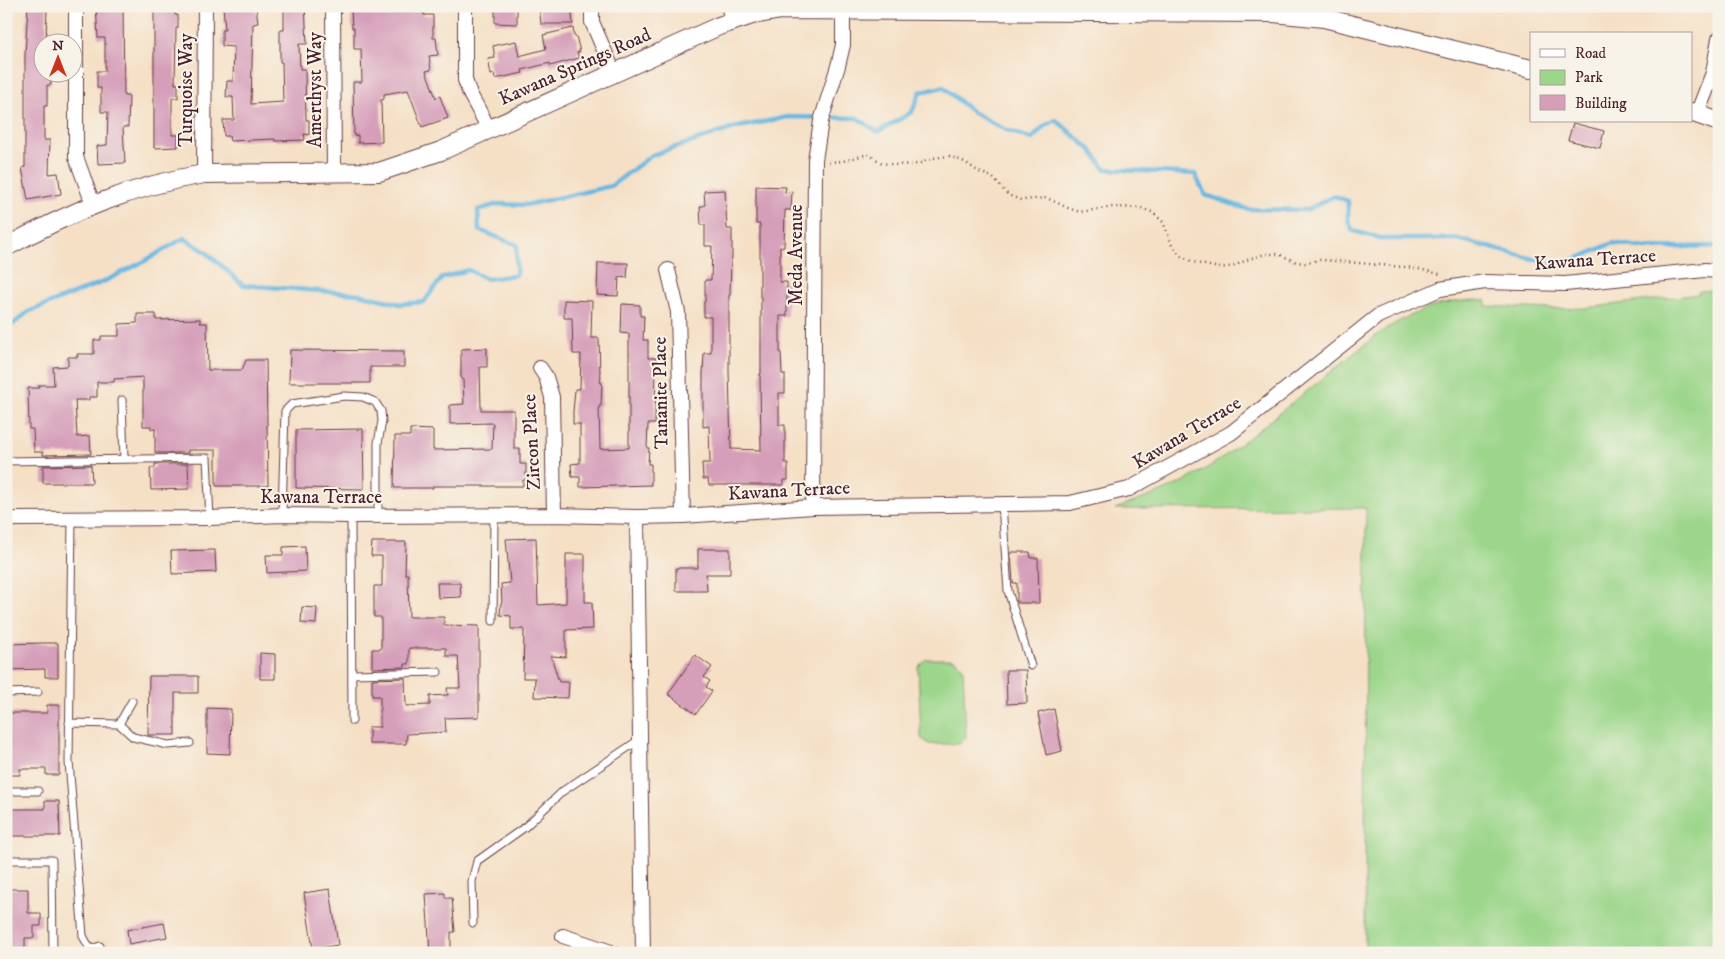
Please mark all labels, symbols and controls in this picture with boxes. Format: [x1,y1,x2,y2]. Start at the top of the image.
street label: Kawana Springs Road [495,23,655,111]
street label: Amerthyst Way [304,31,327,148]
north arrow [32,32,82,82]
street label: Turquoise Way [175,32,199,147]
legend [1530,32,1692,122]
text: N [52,37,64,55]
text: Road [1575,44,1607,63]
text: Park [1575,68,1604,87]
text: Building [1575,94,1627,113]
street label: Meda Avenue [785,204,808,306]
street label: Kawana Terrace [1533,244,1657,276]
street label: Tananite Place [649,337,673,449]
street label: Kawana Terrace [1129,392,1245,474]
street label: Zircon Place [518,393,546,491]
street label: Kawana Terrace [727,476,851,506]
street label: Kawana Terrace [260,486,382,509]

